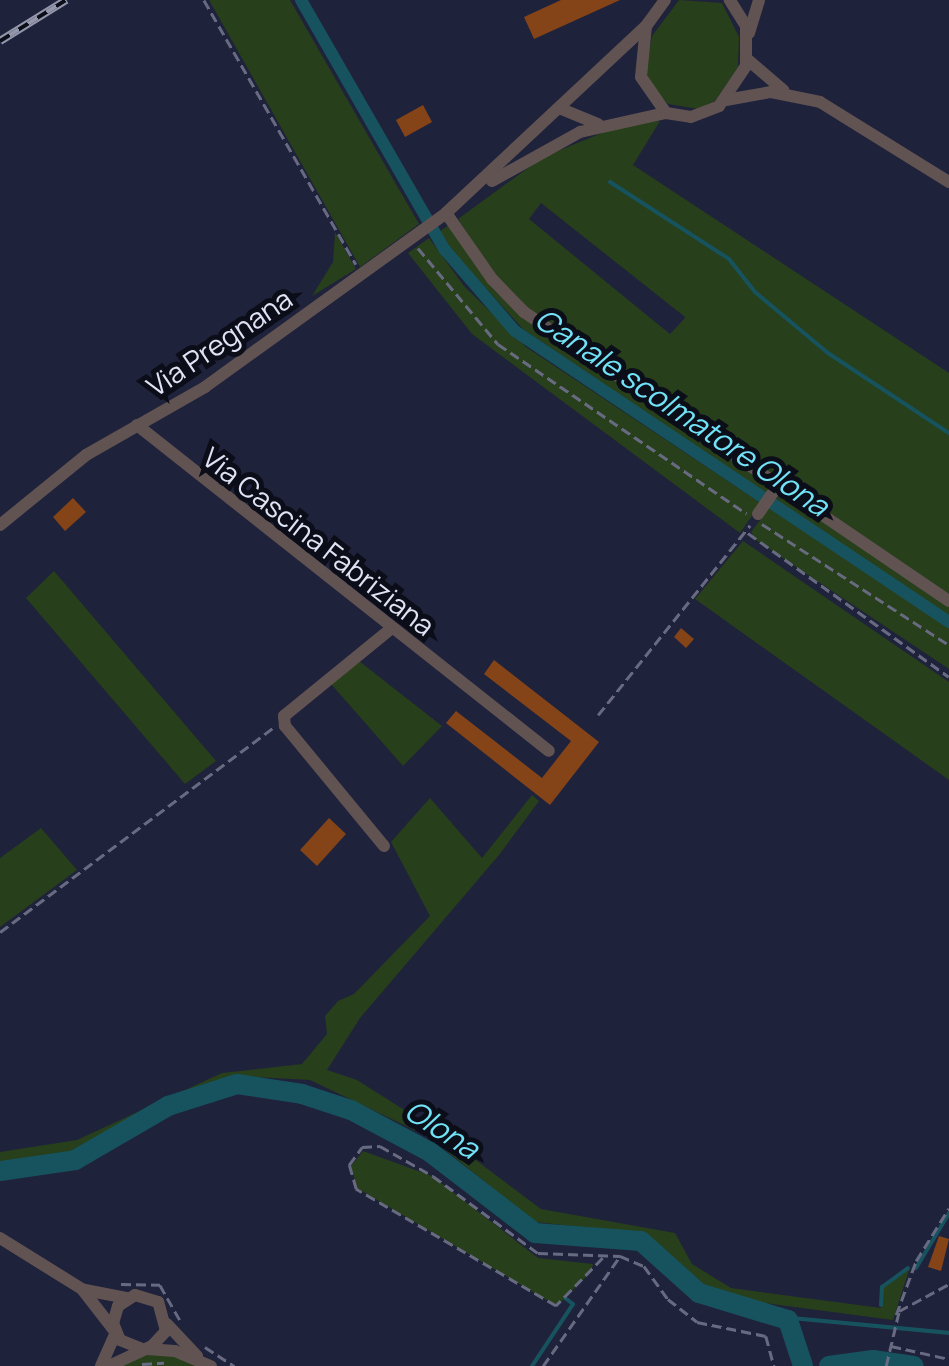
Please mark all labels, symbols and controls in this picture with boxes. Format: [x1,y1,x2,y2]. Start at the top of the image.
street label: Via Pregnana [140,281,298,403]
water label: Canale scolmatore Olona [528,300,836,524]
street label: Via Cascina Fabriziana [196,440,442,642]
water label: Olona [398,1092,486,1166]

